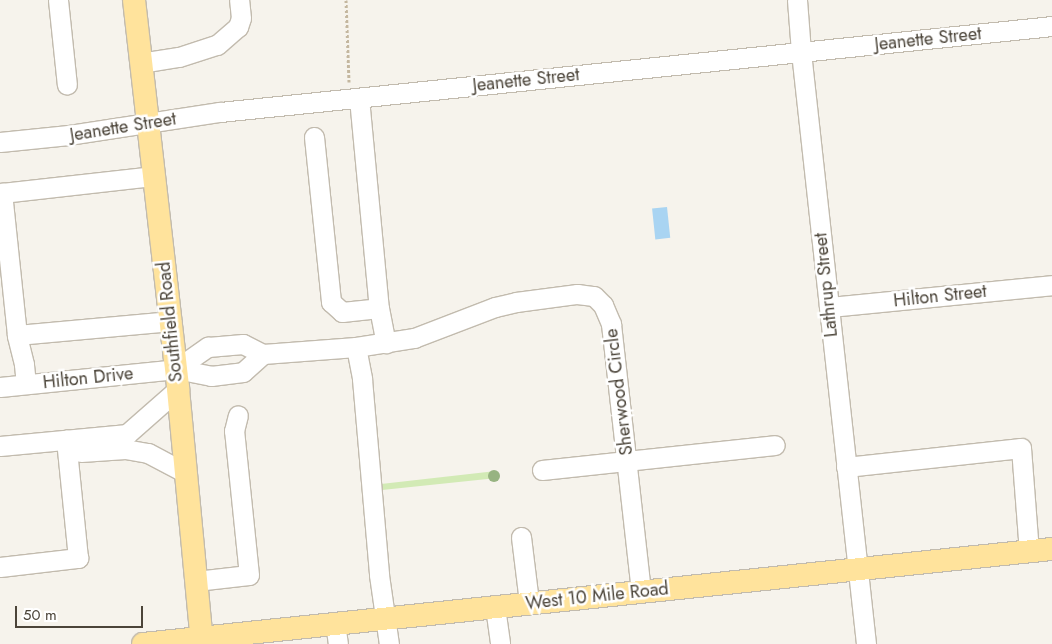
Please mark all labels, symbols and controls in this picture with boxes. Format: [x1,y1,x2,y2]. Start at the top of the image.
street label: Jeanette Street [874,23,982,55]
street label: Jeanette Street [472,64,580,96]
street label: Jeanette Street [68,108,178,146]
street label: Lathrup Street [810,232,842,338]
street label: Southfield Road [153,261,187,383]
street label: Hilton Street [892,280,988,312]
street label: Sherwood Circle [601,327,637,457]
street label: Hilton Drive [42,363,134,393]
street label: West 10 Mile Road [524,578,670,614]
scale bar [18,596,145,628]
text: 50 m [23,604,57,626]

